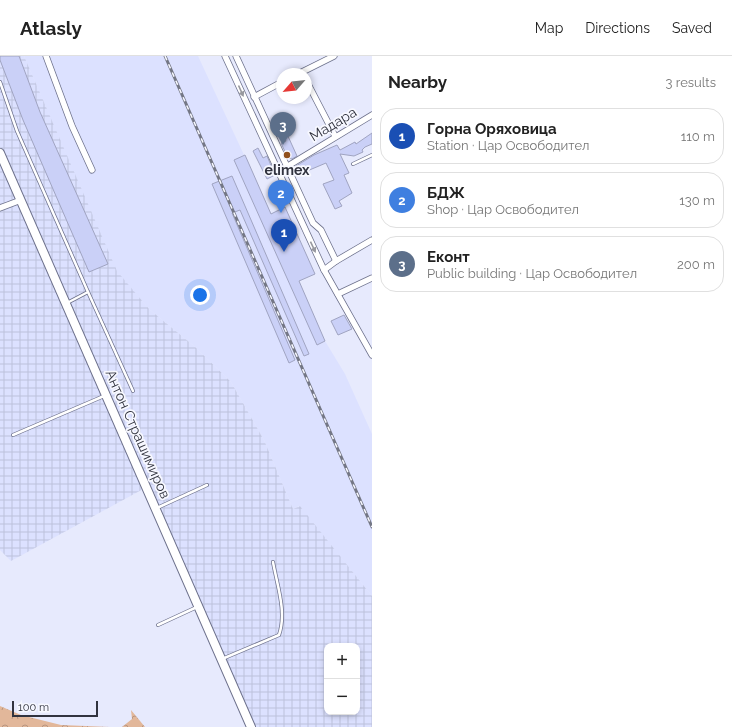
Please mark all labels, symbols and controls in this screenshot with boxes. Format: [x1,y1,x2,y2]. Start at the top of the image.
text: Atlasly [20,17,82,39]
text: Map [535,20,563,36]
text: Directions [585,20,650,36]
text: Saved [672,20,712,36]
north arrow [276,68,312,104]
text: Nearby [388,72,447,92]
text: 3 results [666,75,716,90]
one-way arrow [238,86,244,97]
street label: Мадара [307,104,359,144]
pin: 3 [270,112,296,145]
text: Горна Оряховица [427,120,557,138]
text: 1 [399,129,405,144]
text: 110 m [681,129,715,144]
text: Station · Цар Освободител [427,138,589,153]
marker: elimex [282,150,292,160]
place label: elimex [265,162,310,178]
pin: 2 [268,180,294,213]
text: БДЖ [427,184,465,202]
text: 2 [398,193,406,208]
text: 130 m [679,193,715,208]
text: Shop · Цар Освободител [427,202,579,217]
pin: 1 [271,219,297,252]
one-way arrow [310,242,316,253]
text: Еконт [427,248,470,266]
text: 3 [398,257,406,272]
text: 200 m [677,257,715,272]
text: Public building · Цар Освободител [427,266,637,281]
your location [190,285,210,305]
street label: Антон Страшимиров [102,367,174,501]
map controls [324,643,360,715]
button: + [324,643,360,679]
button: − [324,679,360,715]
scale bar [12,699,98,718]
text: 100 m [18,701,49,714]

